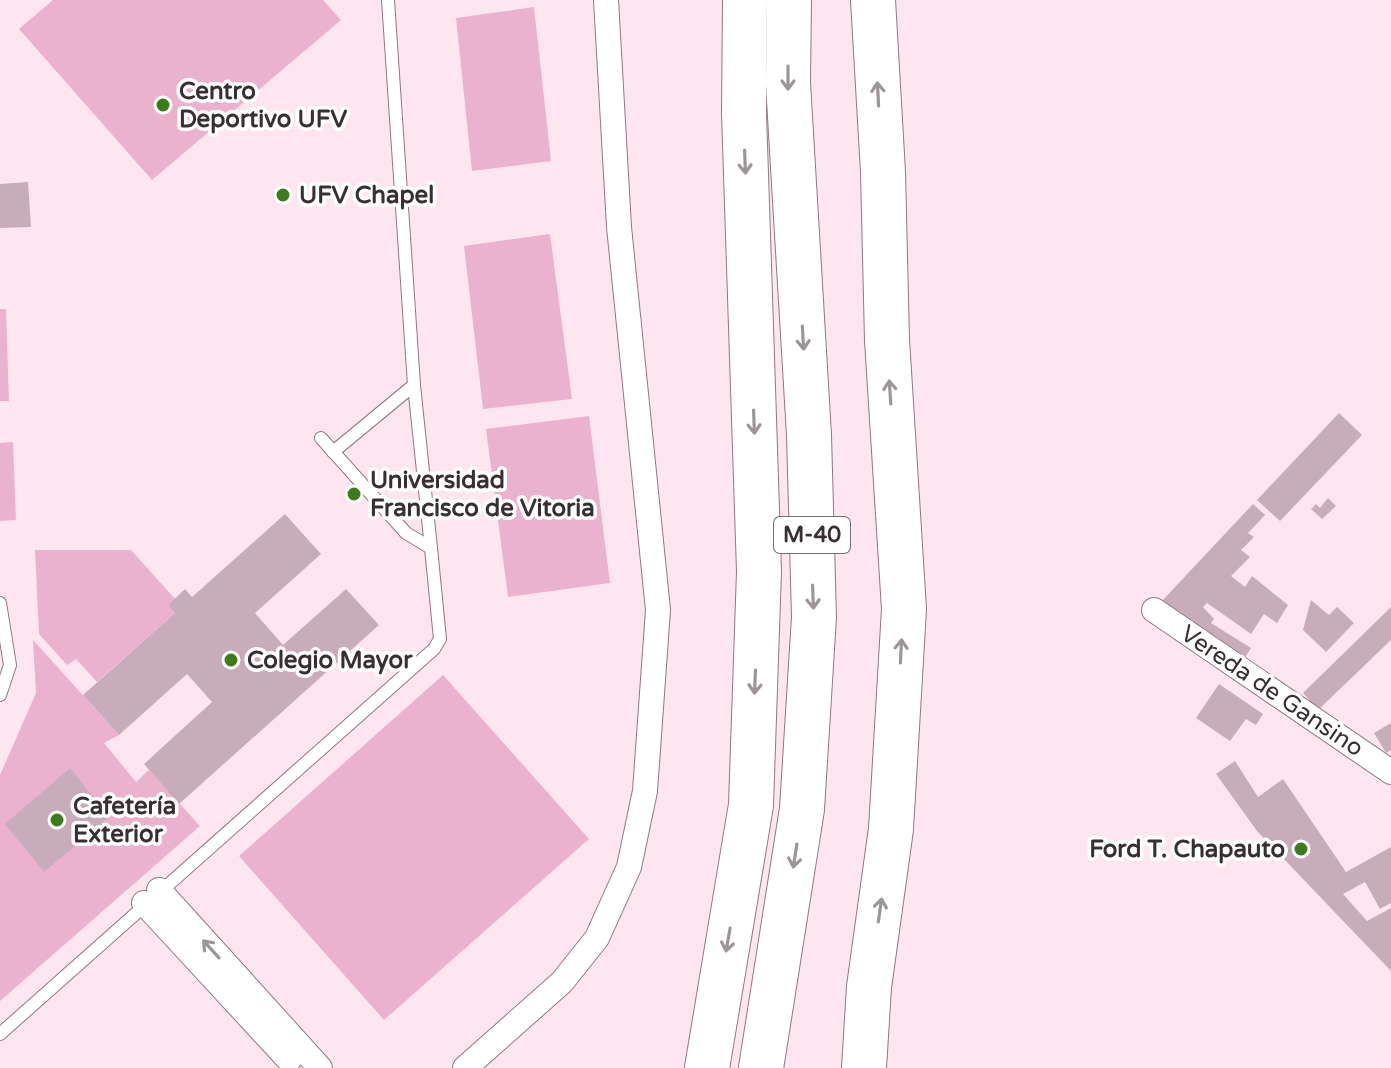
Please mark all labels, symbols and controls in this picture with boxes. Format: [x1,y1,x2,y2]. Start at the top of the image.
one-way arrow [780,64,796,91]
place label: Centro Deportivo UFV [179,77,347,134]
one-way arrow [871,81,886,108]
marker: Centro Deportivo UFV [154,96,172,114]
one-way arrow [738,148,753,175]
place label: UFV Chapel [299,181,434,210]
marker: UFV Chapel [274,186,292,204]
one-way arrow [796,324,811,351]
one-way arrow [882,379,897,406]
one-way arrow [747,408,762,435]
place label: Universidad Francisco de Vitoria [370,466,595,523]
marker: Universidad Francisco de Vitoria [345,485,363,503]
road number: M-40 [774,517,850,553]
one-way arrow [806,583,821,610]
street label: Vereda de Gansino [1175,619,1369,763]
one-way arrow [894,638,909,665]
place label: Colegio Mayor [247,646,413,675]
marker: Colegio Mayor [222,651,240,669]
one-way arrow [748,668,763,695]
place label: Cafetería Exterior [73,792,176,849]
marker: Cafetería Exterior [48,811,66,829]
place label: Ford T. Chapauto [1089,835,1285,864]
marker: Ford T. Chapauto [1292,840,1310,858]
one-way arrow [787,843,802,869]
one-way arrow [873,898,888,923]
one-way arrow [720,927,735,952]
one-way arrow [202,939,220,959]

